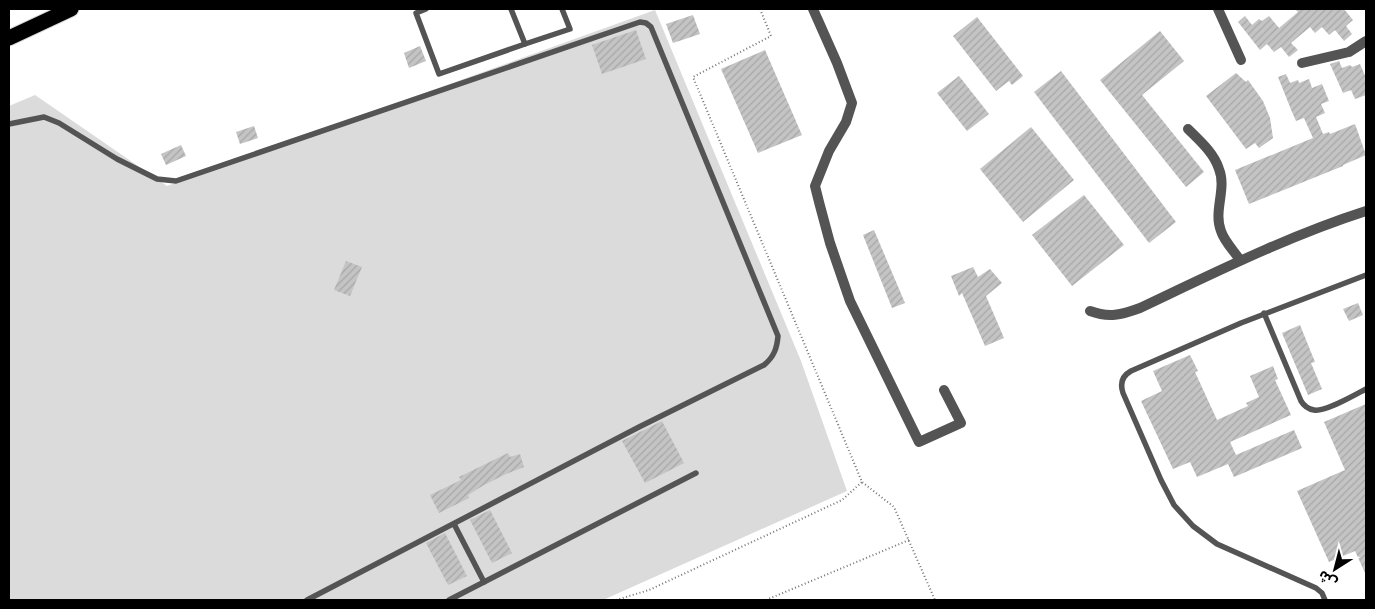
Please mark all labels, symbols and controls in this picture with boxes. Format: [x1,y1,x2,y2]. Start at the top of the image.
north arrow [1310,544,1360,594]
text: ش [1315,567,1340,592]

